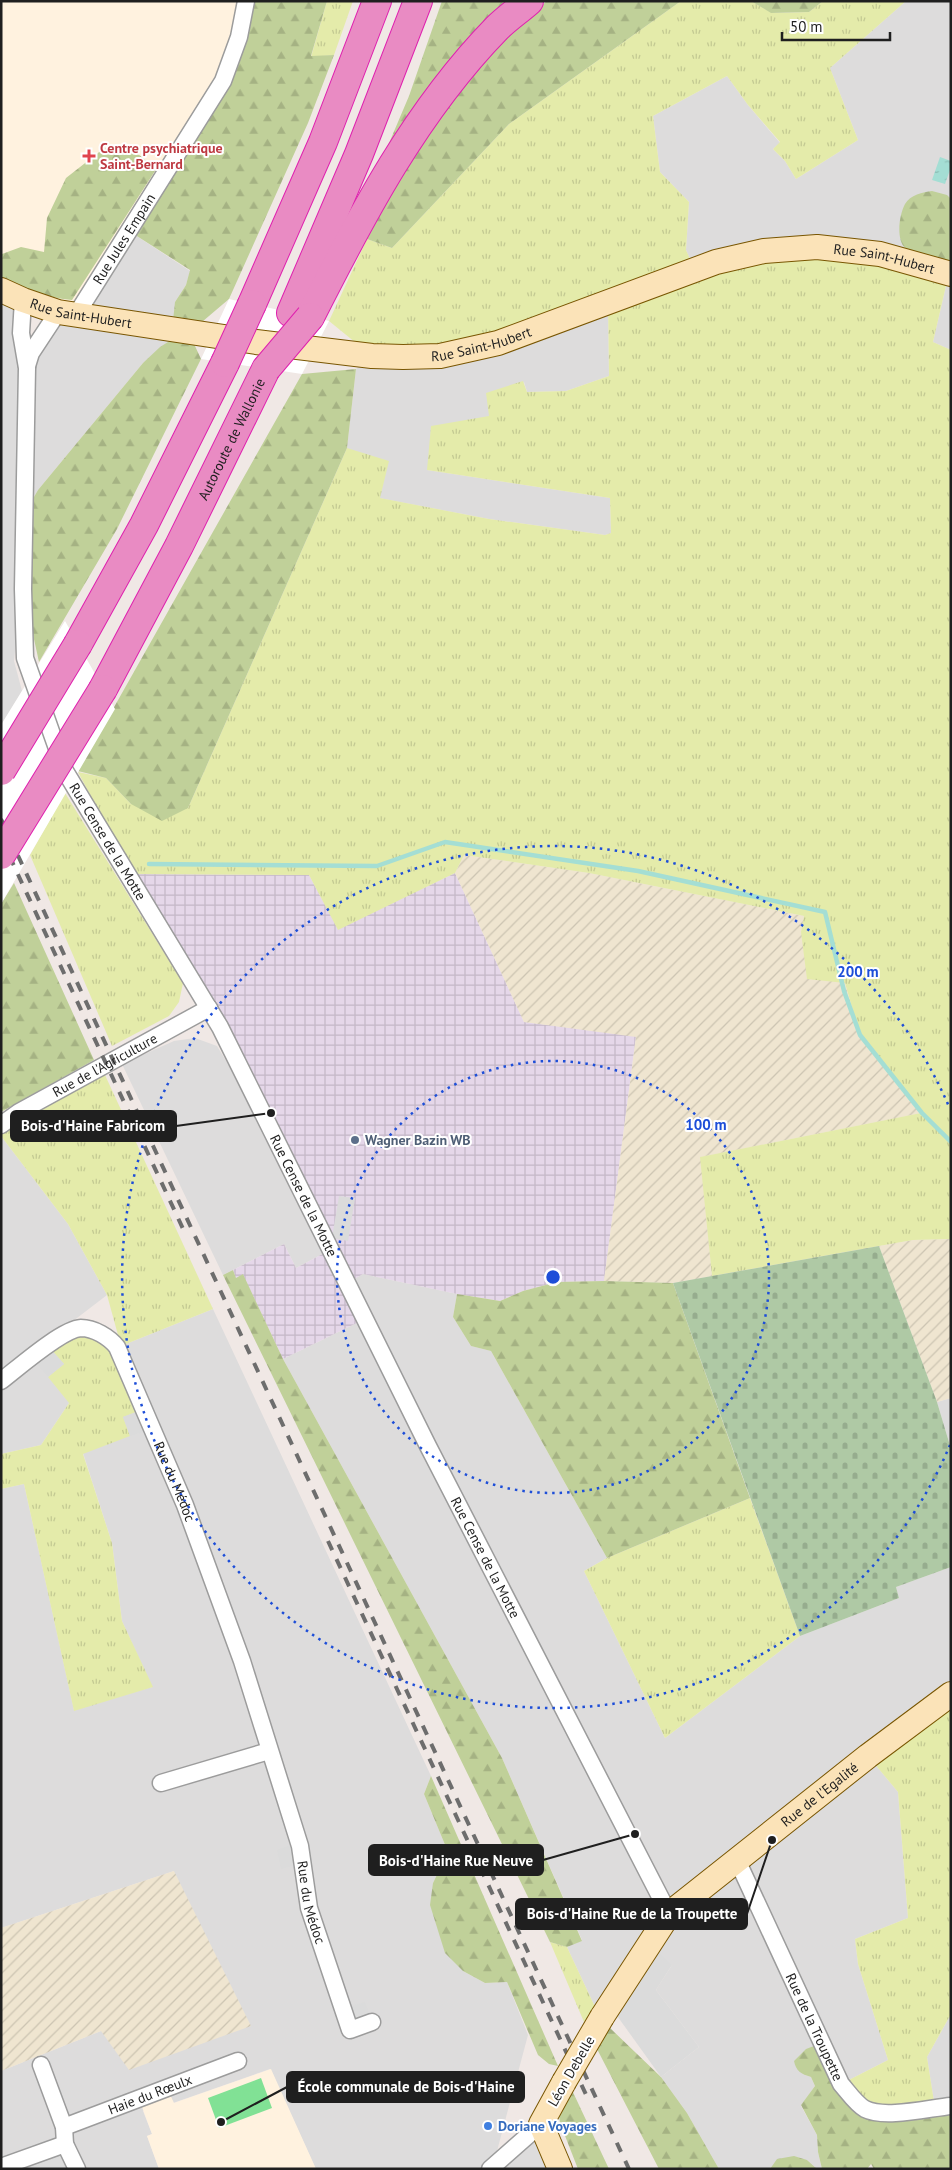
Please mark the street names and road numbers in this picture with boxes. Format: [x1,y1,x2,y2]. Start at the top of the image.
street label: Rue Jules Empain [89,190,159,288]
street label: Rue Saint-Hubert [833,240,937,278]
street label: Rue Saint-Hubert [28,294,133,332]
street label: Rue Saint-Hubert [431,322,534,365]
street label: Autoroute de Wallonie [194,375,269,503]
street label: Rue Cense de la Motte [65,780,150,904]
street label: Rue de l'Agriculture [49,1029,160,1101]
street label: Rue Cense de la Motte [266,1132,342,1260]
street label: Rue du Médoc [150,1439,199,1524]
street label: Rue Cense de la Motte [447,1494,524,1621]
street label: Rue de l'Egalité [777,1758,862,1831]
street label: Rue du Médoc [293,1859,329,1946]
street label: Rue de la Troupette [782,1970,847,2084]
street label: Léon Debelle [544,2033,598,2109]
street label: Haie du Rœulx [105,2070,195,2118]

